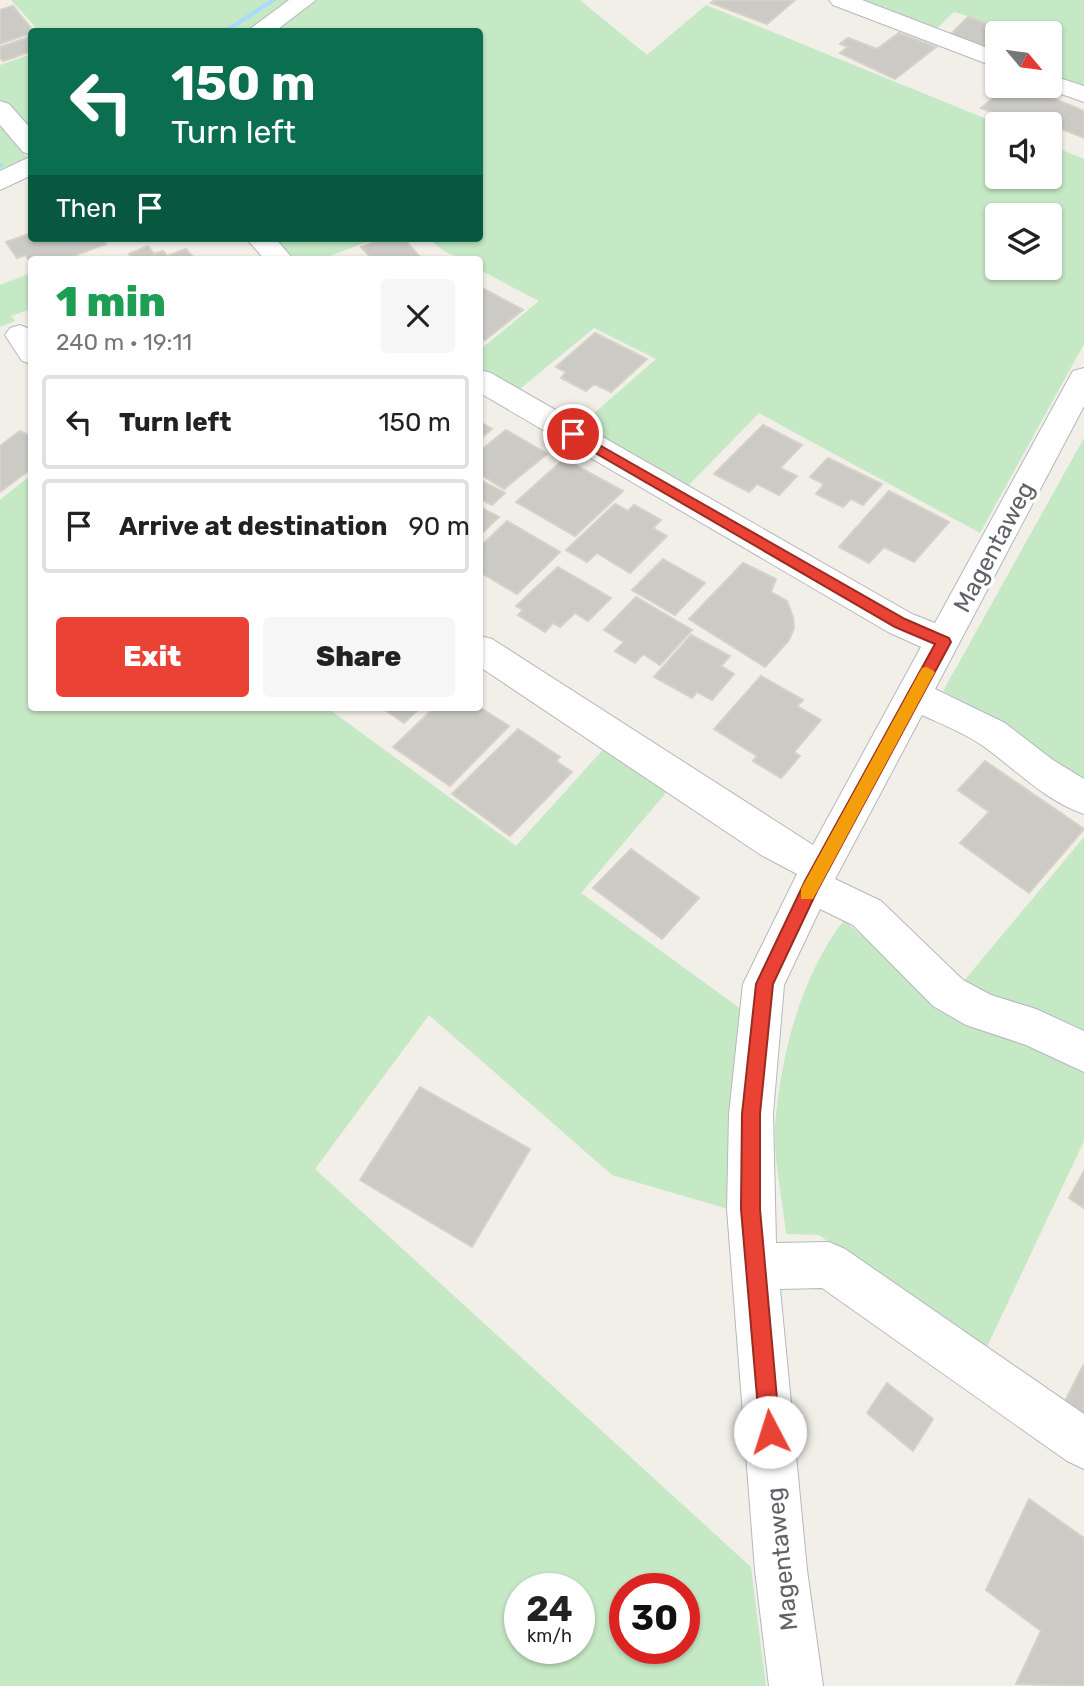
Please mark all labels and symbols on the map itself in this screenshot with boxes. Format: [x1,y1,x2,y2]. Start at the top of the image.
north arrow [985,21,1062,98]
pin [543,404,603,464]
street label: Magentaweg [948,477,1040,617]
position arrow [733,1395,807,1469]
street label: Magentaweg [761,1486,803,1632]
speed limit sign: 30 [609,1573,700,1664]

